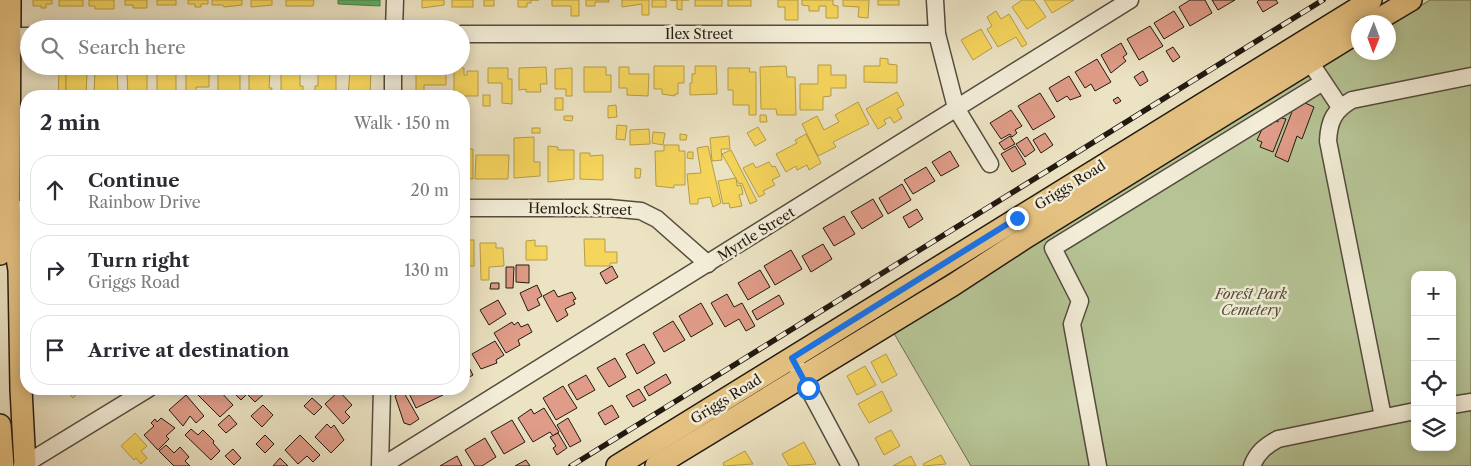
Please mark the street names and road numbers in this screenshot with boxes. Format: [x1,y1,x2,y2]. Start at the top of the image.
street label: Ilex Street [665,25,733,43]
street label: Griggs Road [1031,156,1109,214]
street label: Hemlock Street [528,199,632,219]
street label: Myrtle Street [714,203,798,265]
street label: Griggs Road [687,370,765,428]

